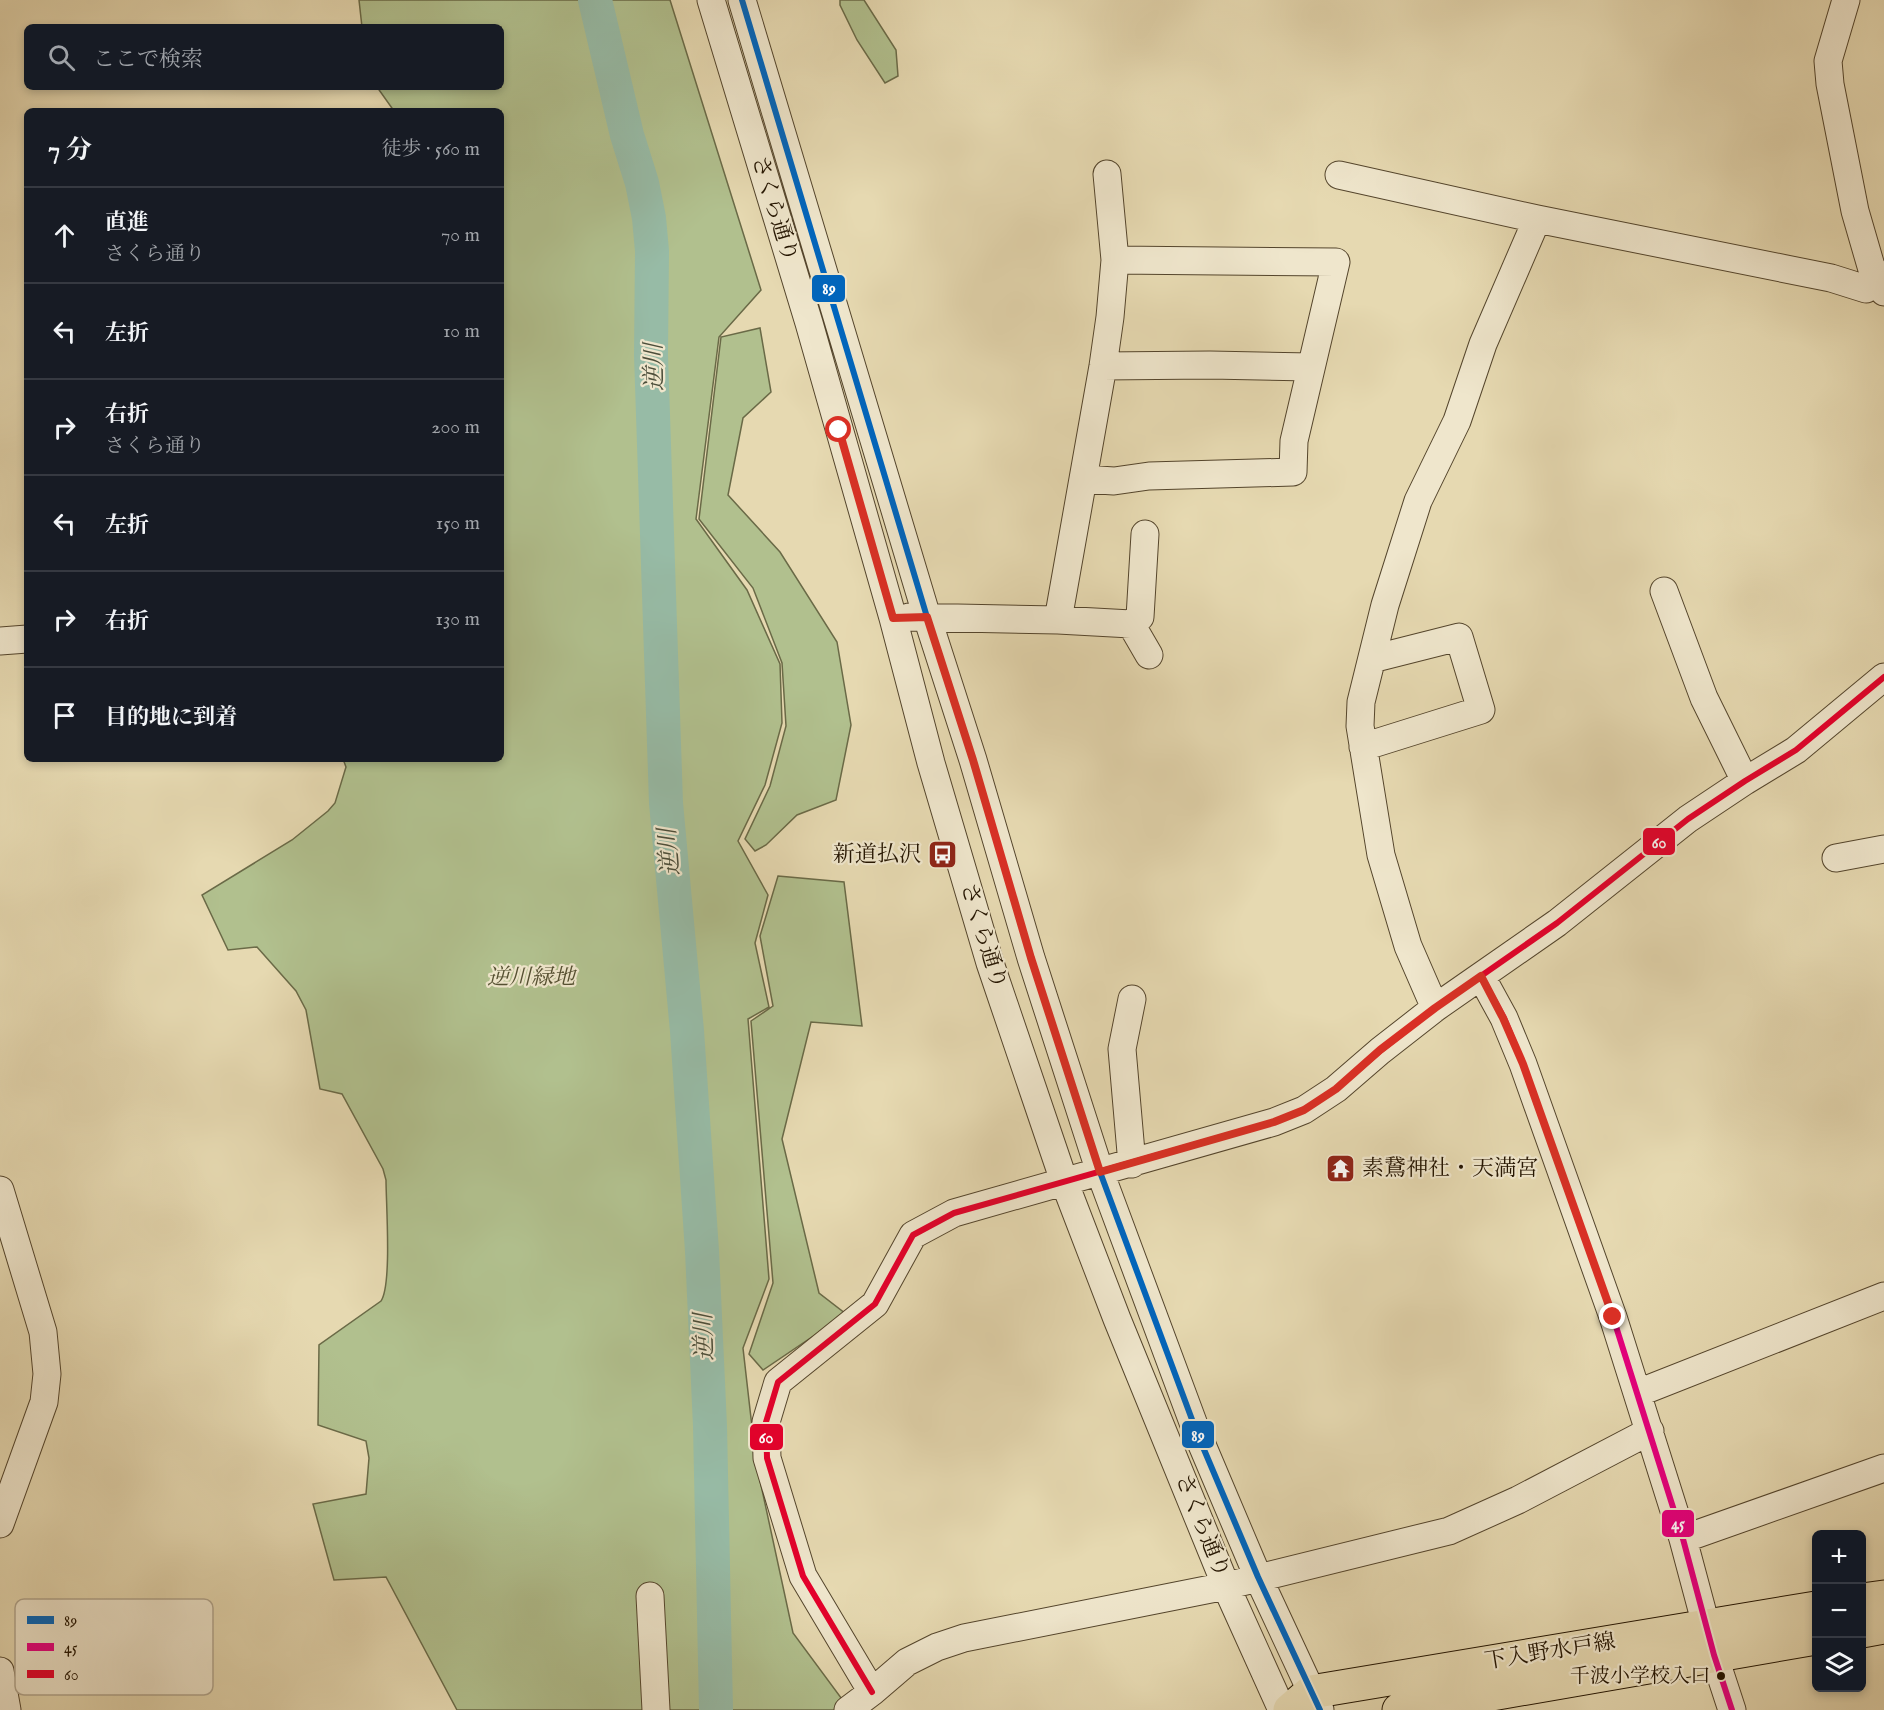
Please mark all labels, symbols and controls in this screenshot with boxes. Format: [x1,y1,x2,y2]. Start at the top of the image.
search box [24,24,504,90]
icon: search [45,41,78,74]
text: ここで検索 [93,46,203,74]
text: 7 分 [48,134,92,167]
text: 徒歩 · 560 m [382,137,480,162]
street label: さくら通り [745,152,803,266]
text: 直進 [105,209,149,237]
icon: ahead [48,219,81,252]
text: 70 m [441,223,480,248]
text: さくら通り [105,242,205,267]
line badge: 89 [811,274,846,303]
text: 89 [822,280,836,300]
icon: left [48,315,81,348]
text: 10 m [443,319,480,344]
text: 左折 [105,320,149,348]
water label: 逆川 [639,340,671,391]
text: 右折 [105,401,149,429]
icon: right [48,411,81,444]
text: 200 m [431,415,480,440]
route start [825,416,851,442]
text: さくら通り [105,434,205,459]
icon: left [48,507,81,540]
text: 150 m [436,511,480,536]
text: 左折 [105,512,149,540]
icon: right [48,603,81,636]
text: 130 m [435,607,480,632]
text: 右折 [105,608,149,636]
icon: arrive [48,699,81,732]
text: 目的地に到着 [105,704,237,732]
water label: 逆川 [652,824,688,877]
line badge: 60 [1642,827,1676,856]
text: 60 [1652,834,1666,854]
bus stop icon: 新道払沢 [926,839,958,871]
place label: 新道払沢 [833,841,921,869]
street label: さくら通り [954,879,1012,993]
park label: 逆川緑地 [487,964,577,992]
temple icon: 素鵞神社・天満宮 [1325,1153,1357,1185]
place label: 素鵞神社・天満宮 [1362,1155,1538,1183]
route end [1599,1303,1625,1329]
water label: 逆川 [689,1309,721,1362]
line badge: 89 [1181,1420,1215,1449]
line badge: 60 [749,1423,784,1451]
text: 89 [1191,1427,1205,1447]
text: 60 [759,1429,773,1449]
street label: さくら通り [1168,1470,1236,1582]
line badge: 45 [1661,1509,1695,1538]
text: 45 [1671,1515,1685,1535]
map controls [1812,1530,1866,1692]
button: + [1812,1530,1866,1584]
button: − [1812,1584,1866,1638]
legend [15,1599,213,1695]
text: 89 [64,1612,77,1632]
street label: 下入野水戸線 [1483,1628,1617,1676]
button: layers [1812,1638,1866,1692]
text: 45 [64,1639,78,1659]
place label: 千波小学校入口 [1570,1664,1710,1689]
text: 60 [64,1666,79,1686]
marker: 千波小学校入口 [1715,1670,1727,1682]

